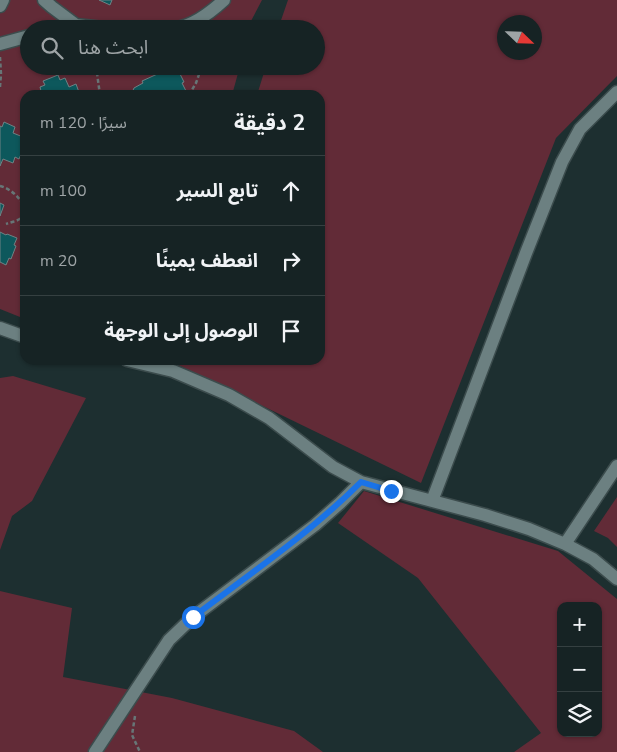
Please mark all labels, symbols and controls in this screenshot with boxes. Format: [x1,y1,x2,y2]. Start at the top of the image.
north arrow [497,15,542,60]
search box [20,20,325,75]
icon: search [38,34,66,62]
text: ابحث هنا [78,35,148,61]
text: 2 دقيقة [234,109,305,137]
text: سيرًا · 120 m [40,112,127,134]
icon: ahead [277,177,305,205]
text: تابع السير [177,178,258,204]
text: 100 m [40,180,87,202]
icon: right [277,247,305,275]
text: انعطف يمينًا [156,248,258,274]
text: 20 m [40,250,77,272]
icon: arrive [277,317,305,345]
text: الوصول إلى الوجهة [104,318,258,344]
route end [380,480,403,503]
map controls [557,602,602,737]
button: + [557,602,602,647]
route start [182,606,205,629]
button: − [557,647,602,692]
button: layers [557,692,602,737]

